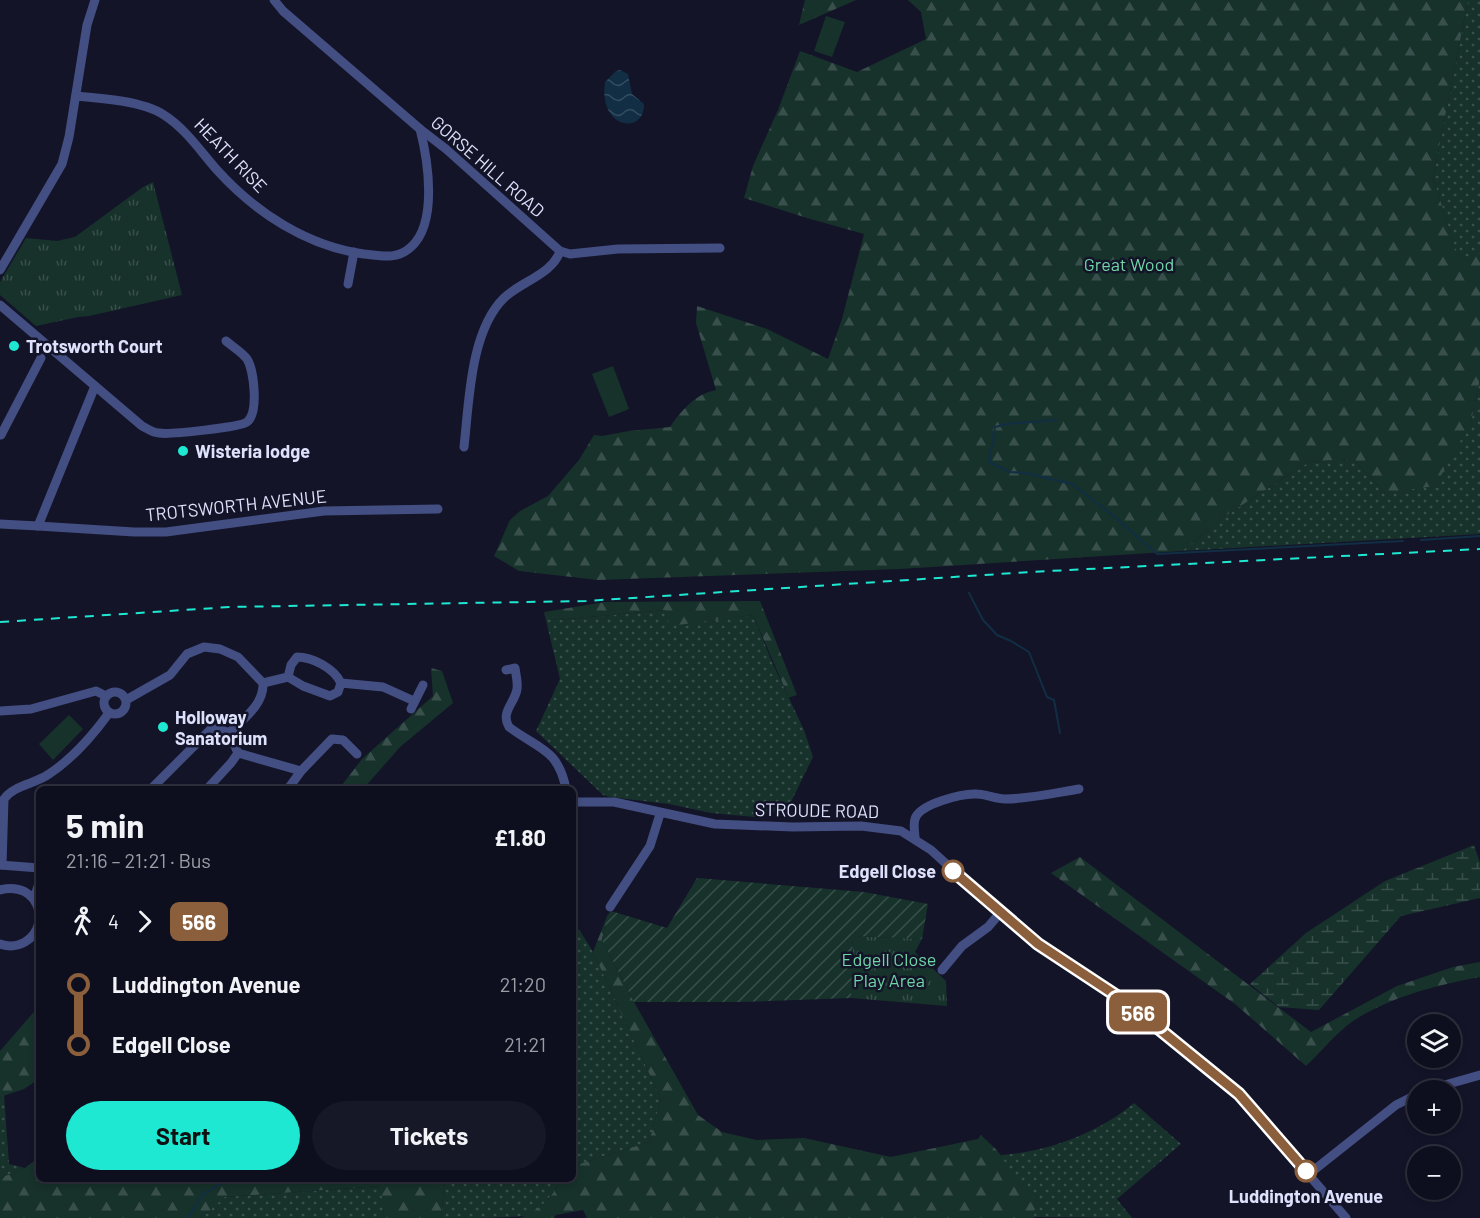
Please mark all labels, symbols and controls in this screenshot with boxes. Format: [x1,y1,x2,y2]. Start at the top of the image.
street label: GORSE HILL ROAD [427,111,549,221]
street label: HEATH RISE [190,113,272,197]
park label: Great Wood [1084,253,1174,275]
place label: Trotsworth Court [26,335,163,357]
marker: Trotsworth Court [7,339,21,353]
place label: Wisteria lodge [195,440,310,462]
marker: Wisteria lodge [176,444,190,458]
street label: TROTSWORTH AVENUE [144,485,328,525]
place label: Holloway Sanatorium [175,706,267,749]
marker: Holloway Sanatorium [156,720,170,734]
street label: STROUDE ROAD [755,798,879,822]
text: 5 min [66,805,144,845]
text: £1.80 [494,824,546,850]
text: 21:16 – 21:21 · Bus [66,848,211,872]
place label: Edgell Close [839,860,936,882]
marker: Edgell Close [942,860,964,882]
icon: walk [66,905,99,938]
icon: forward [128,905,161,938]
text: 4 [108,909,119,933]
text: 566 [182,909,216,934]
park label: Edgell Close Play Area [842,948,936,991]
text: Luddington Avenue [112,971,301,997]
text: 21:20 [500,972,546,996]
line badge: 566 [1104,992,1172,1032]
text: 566 [1121,1000,1155,1025]
map controls [1407,1014,1461,1200]
button: layers [1407,1014,1461,1068]
text: Edgell Close [112,1031,231,1057]
text: 21:21 [504,1032,546,1056]
button: + [1407,1080,1461,1134]
button: Start [66,1101,300,1170]
button: Tickets [312,1101,546,1170]
button: − [1407,1146,1461,1200]
marker: Luddington Avenue [1295,1160,1317,1182]
place label: Luddington Avenue [1229,1185,1383,1207]

